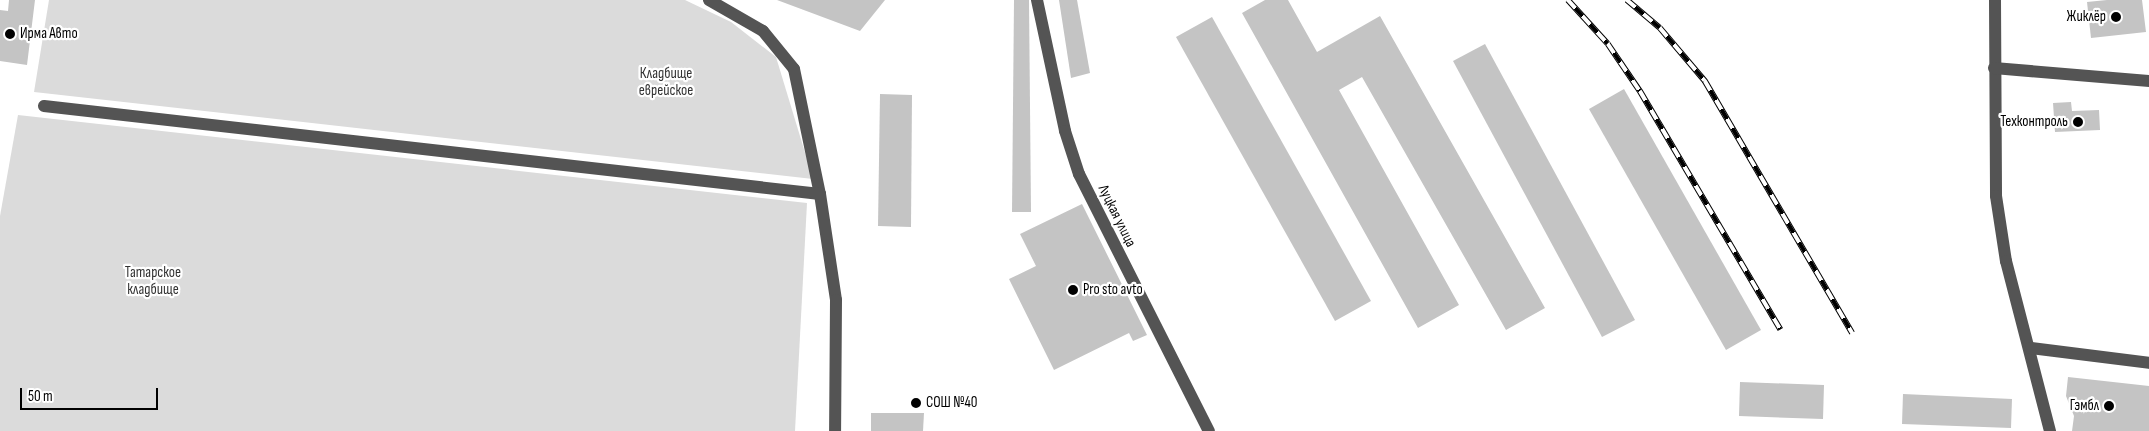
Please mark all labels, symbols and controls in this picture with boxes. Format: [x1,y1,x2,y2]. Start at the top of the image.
place label: Жиклёр [2067,8,2106,26]
marker: Жиклёр [2110,11,2122,23]
place label: Ирма Авто [20,25,78,43]
marker: Ирма Авто [4,28,16,40]
park label: Кладбище еврейское [639,64,693,99]
place label: Техконтроль [2000,113,2068,131]
marker: Техконтроль [2072,116,2084,128]
street label: Луцкая улица [1094,182,1140,250]
park label: Татарское кладбище [125,263,181,298]
place label: Pro sto avto [1083,281,1143,299]
marker: Pro sto avto [1067,284,1079,296]
scale bar [22,378,160,410]
text: 50 m [28,387,53,406]
place label: СОШ №40 [926,394,977,412]
marker: СОШ №40 [910,397,922,409]
place label: Гэмбл [2070,397,2099,415]
marker: Гэмбл [2103,400,2115,412]

